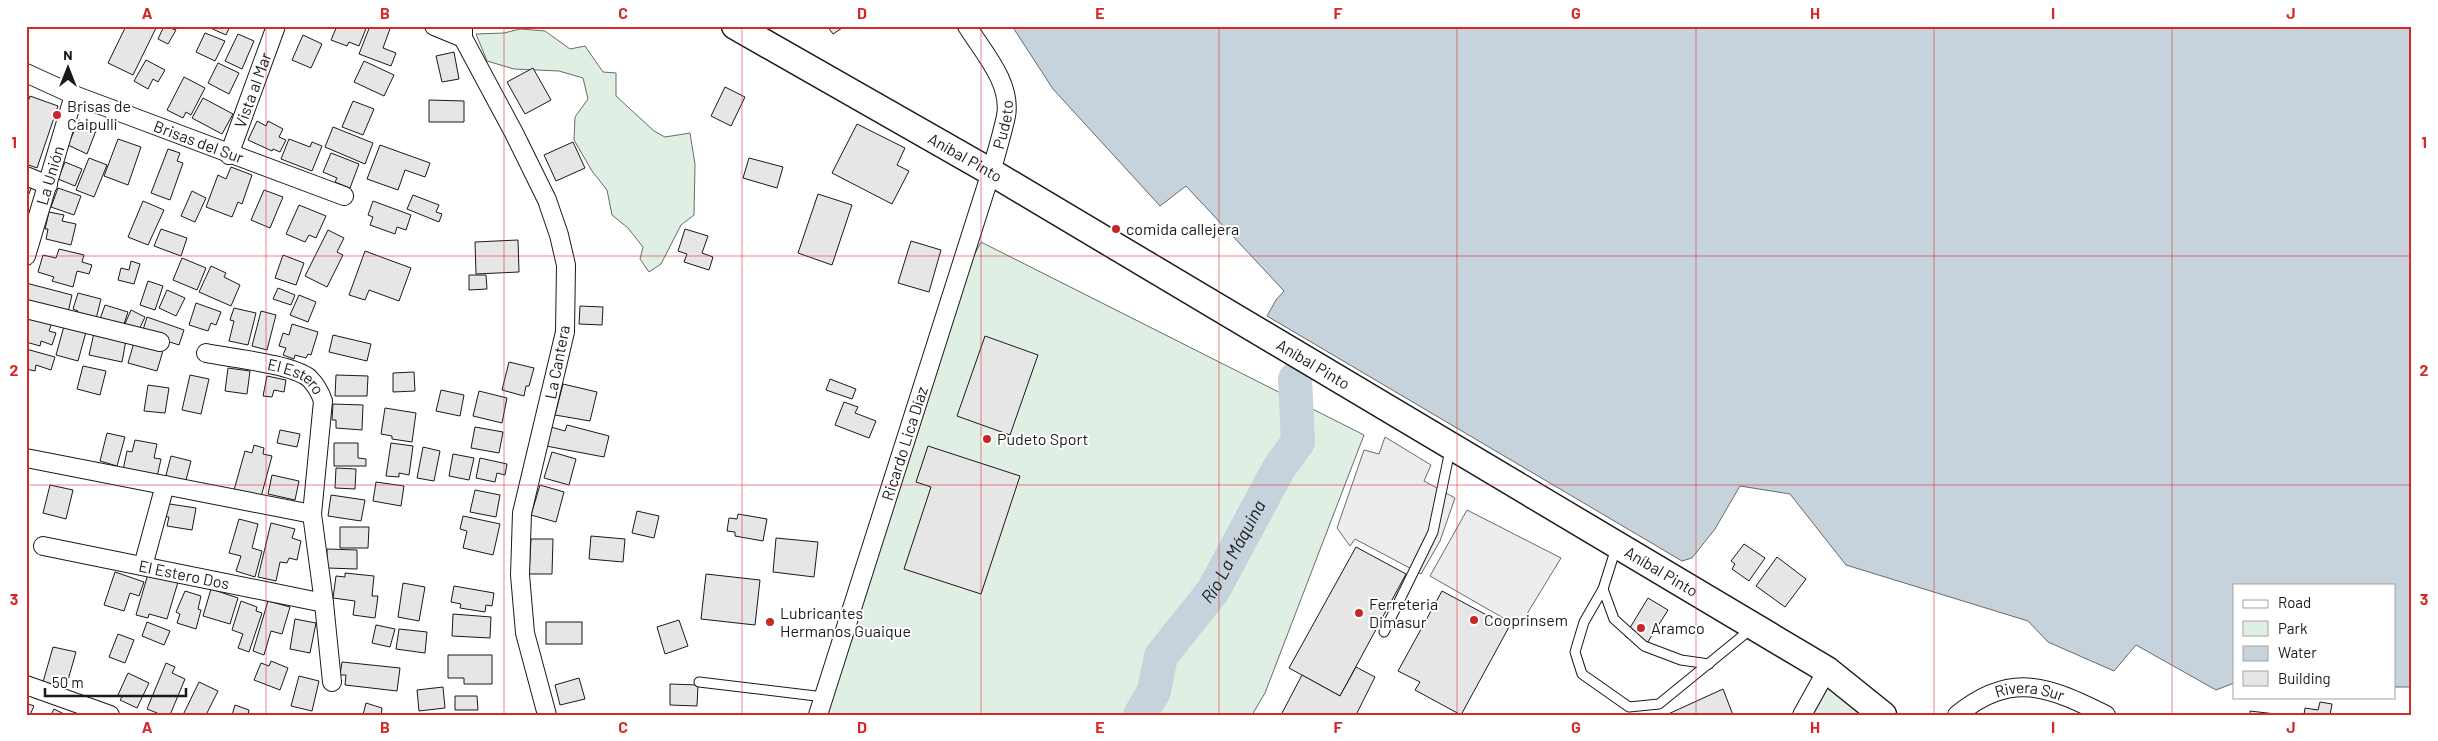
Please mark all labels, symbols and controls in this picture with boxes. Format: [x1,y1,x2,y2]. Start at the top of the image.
text: A [142,3,153,22]
text: B [380,3,390,22]
text: C [618,3,628,22]
text: D [857,3,867,22]
text: E [1095,3,1105,22]
text: F [1334,3,1343,22]
text: G [1571,3,1581,22]
text: H [1810,3,1820,22]
text: I [2051,3,2055,22]
text: J [2286,3,2296,22]
north arrow [42,42,92,92]
text: N [63,46,73,63]
street label: Vista al Mar [230,49,275,130]
place label: Brisas de Caipulli [67,96,131,133]
street label: Pudeto [988,100,1016,151]
marker: Brisas de Caipulli [51,109,63,121]
street label: Brisas del Sur [151,116,247,167]
street label: Aníbal Pinto [925,128,1006,186]
text: 1 [11,132,17,151]
text: 1 [2421,132,2427,151]
street label: La Unión [32,144,67,207]
place label: comida callejera [1126,219,1239,238]
marker: comida callejera [1110,223,1122,235]
street label: La Cantera [540,323,573,401]
street label: Aníbal Pinto [1274,334,1354,393]
street label: El Estero [266,354,329,398]
text: 2 [10,360,19,379]
text: 2 [2420,360,2429,379]
street label: Ricardo Lica Díaz [877,384,931,503]
place label: Pudeto Sport [997,429,1088,448]
marker: Pudeto Sport [981,433,993,445]
water label: Río La Máquina [1196,496,1270,607]
street label: Aníbal Pinto [1621,542,1702,600]
street label: El Estero Dos [137,556,231,593]
legend [2233,584,2396,698]
text: 3 [10,589,18,608]
text: 3 [2420,589,2428,608]
text: Road [2278,593,2311,611]
place label: Ferreteria Dimasur [1369,594,1438,631]
place label: Lubricantes Hermanos Guaique [780,603,911,640]
marker: Ferreteria Dimasur [1353,607,1365,619]
place label: Cooprinsem [1484,610,1568,629]
marker: Cooprinsem [1468,614,1480,626]
marker: Lubricantes Hermanos Guaique [764,616,776,628]
place label: Aramco [1651,618,1705,637]
text: Park [2278,619,2308,637]
marker: Aramco [1635,622,1647,634]
text: Water [2278,643,2317,661]
scale bar [45,666,186,698]
text: Building [2278,669,2331,687]
text: 50 m [52,673,84,691]
street label: Rivera Sur [1992,677,2068,704]
text: A [142,717,153,736]
text: B [380,717,390,736]
text: C [618,717,628,736]
text: D [857,717,867,736]
text: E [1095,717,1105,736]
text: F [1334,717,1343,736]
text: G [1571,717,1581,736]
text: H [1810,717,1820,736]
text: I [2051,717,2055,736]
text: J [2286,717,2296,736]

